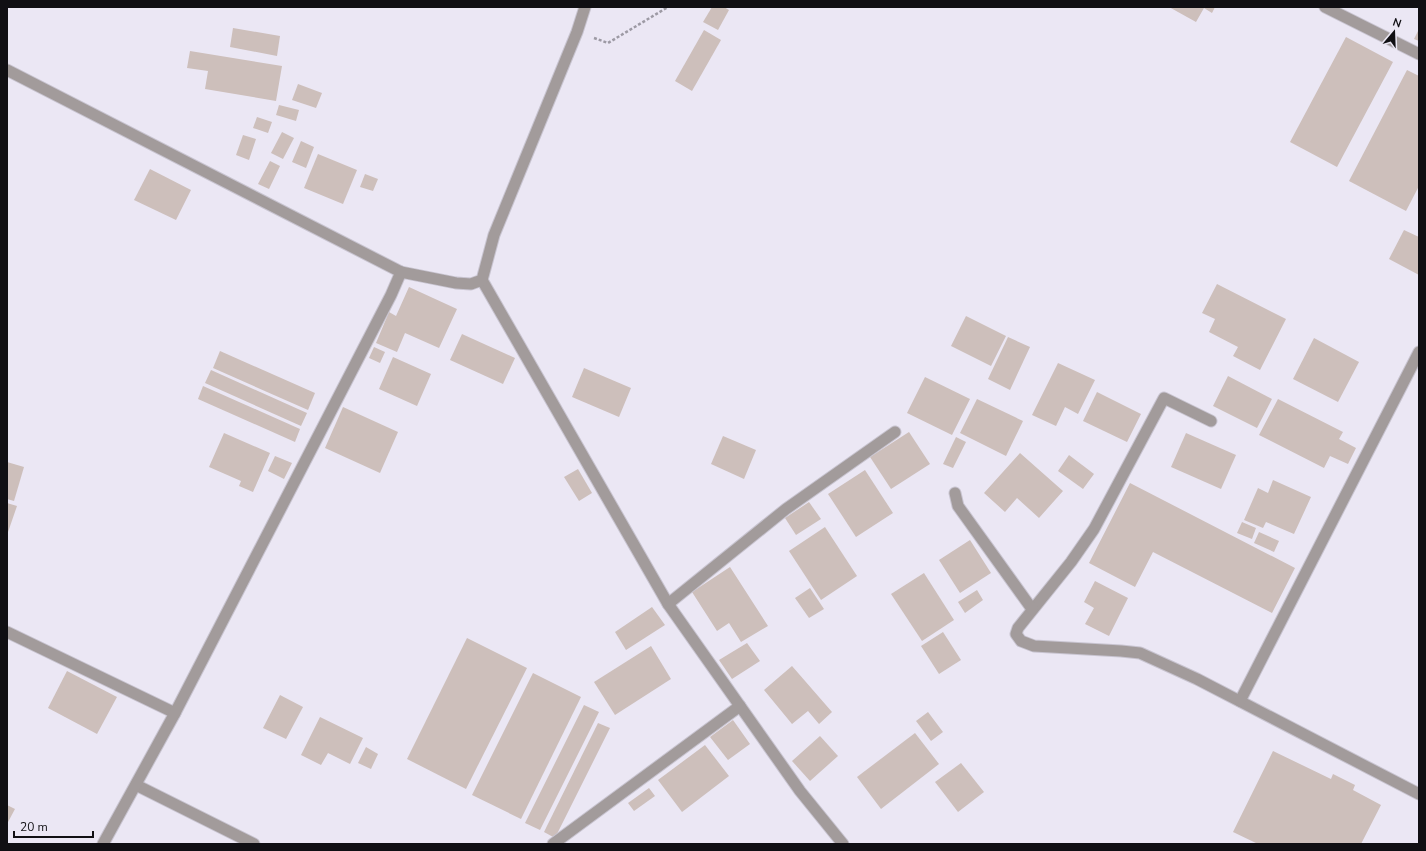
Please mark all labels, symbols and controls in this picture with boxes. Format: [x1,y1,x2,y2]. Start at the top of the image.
north arrow [1374,12,1414,52]
text: N [1391,15,1403,31]
scale bar [14,813,93,839]
text: 20 m [20,819,48,835]

